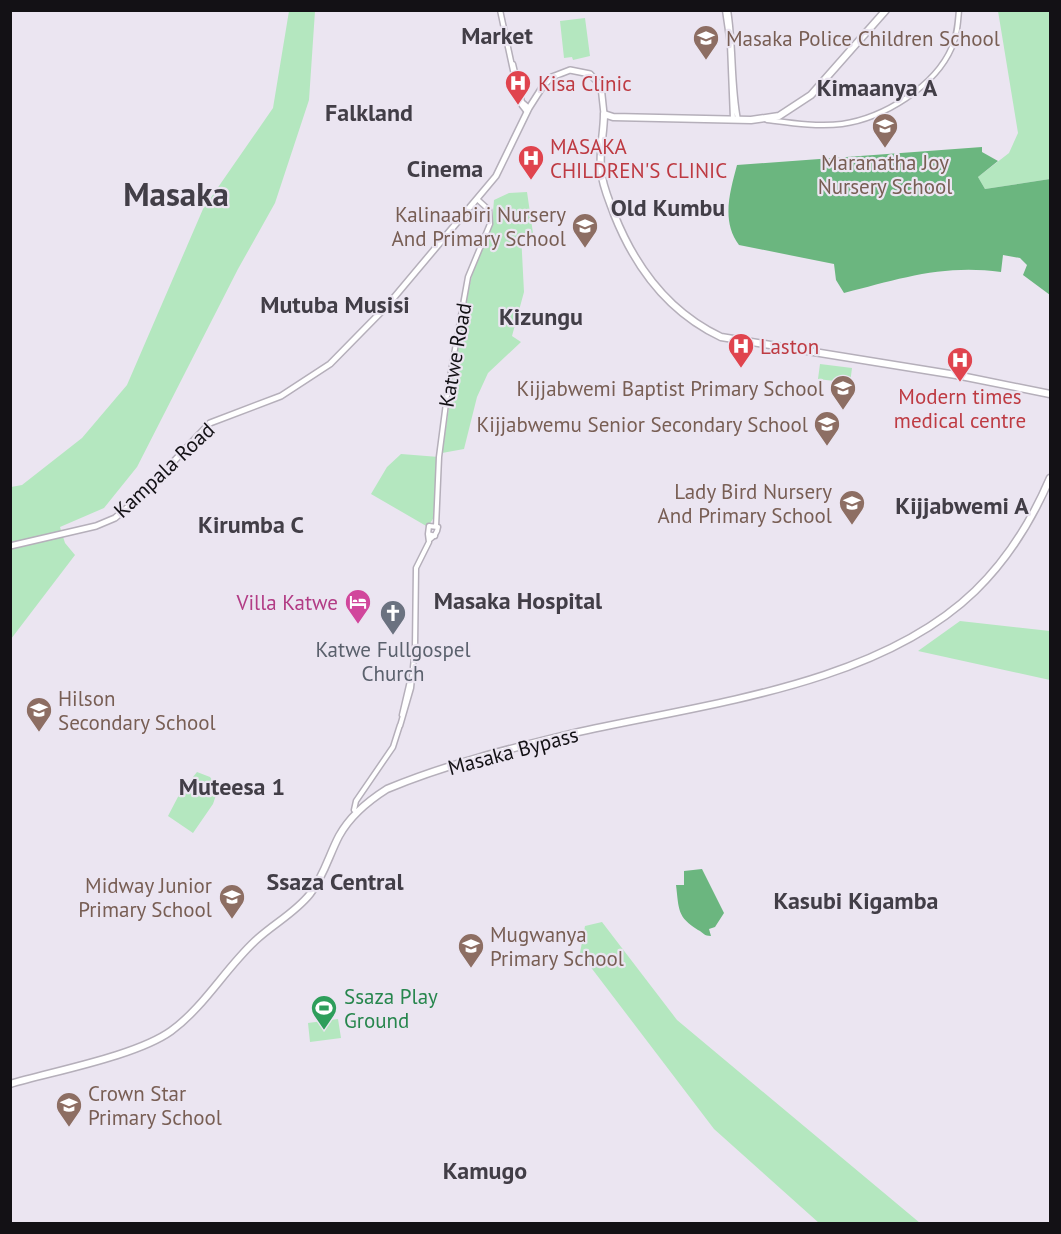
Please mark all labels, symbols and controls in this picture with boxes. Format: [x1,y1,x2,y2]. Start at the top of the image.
district label: Market [461,20,533,51]
school or university icon: Masaka Police Children School [691,23,721,61]
place label: Masaka Police Children School [726,25,1000,52]
hospital icon: Kisa Clinic [503,68,533,106]
place label: Kisa Clinic [538,70,632,97]
district label: Kimaanya A [817,72,938,103]
district label: Falkland [325,97,413,128]
school or university icon: Maranatha Joy Nursery School [870,111,900,149]
place label: MASAKA CHILDREN'S CLINIC [550,133,727,184]
hospital icon: MASAKA CHILDREN'S CLINIC [516,143,546,181]
place label: Maranatha Joy Nursery School [818,149,952,200]
district label: Cinema [407,153,483,184]
district label: Masaka [123,172,229,215]
district label: Old Kumbu [611,192,725,223]
place label: Kalinaabiri Nursery And Primary School [392,201,566,252]
school or university icon: Kalinaabiri Nursery And Primary School [570,211,600,249]
district label: Mutuba Musisi [260,289,410,320]
street label: Katwe Road [433,301,477,409]
district label: Kizungu [499,301,583,332]
hospital icon: Laston [726,331,756,369]
place label: Laston [760,333,819,360]
hospital icon: Modern times medical centre [945,345,975,383]
school or university icon: Kijjabwemi Baptist Primary School [828,373,858,411]
place label: Kijjabwemi Baptist Primary School [517,375,824,402]
place label: Modern times medical centre [894,383,1026,434]
school or university icon: Kijjabwemu Senior Secondary School [812,409,842,447]
place label: Kijjabwemu Senior Secondary School [476,411,808,438]
street label: Kampala Road [108,416,220,524]
place label: Lady Bird Nursery And Primary School [658,478,832,529]
school or university icon: Lady Bird Nursery And Primary School [837,488,867,526]
district label: Kijjabwemi A [895,490,1029,521]
district label: Kirumba C [198,509,304,540]
district label: Masaka Hospital [434,585,603,616]
hotel icon: Villa Katwe [343,587,373,625]
place label: Villa Katwe [236,589,338,616]
church icon: Katwe Fullgospel Church [378,598,408,636]
place label: Katwe Fullgospel Church [315,636,471,687]
place label: Hilson Secondary School [58,685,216,736]
school or university icon: Hilson Secondary School [24,695,54,733]
street label: Masaka Bypass [445,721,581,781]
district label: Muteesa 1 [179,771,285,802]
district label: Ssaza Central [267,866,404,897]
place label: Midway Junior Primary School [78,872,212,923]
school or university icon: Midway Junior Primary School [217,882,247,920]
district label: Kasubi Kigamba [774,885,938,916]
place label: Mugwanya Primary School [490,921,624,972]
school or university icon: Mugwanya Primary School [456,931,486,969]
place label: Ssaza Play Ground [344,983,438,1034]
sports icon: Ssaza Play Ground [309,993,339,1031]
place label: Crown Star Primary School [88,1080,222,1131]
school or university icon: Crown Star Primary School [54,1090,84,1128]
district label: Kamugo [443,1155,527,1186]

